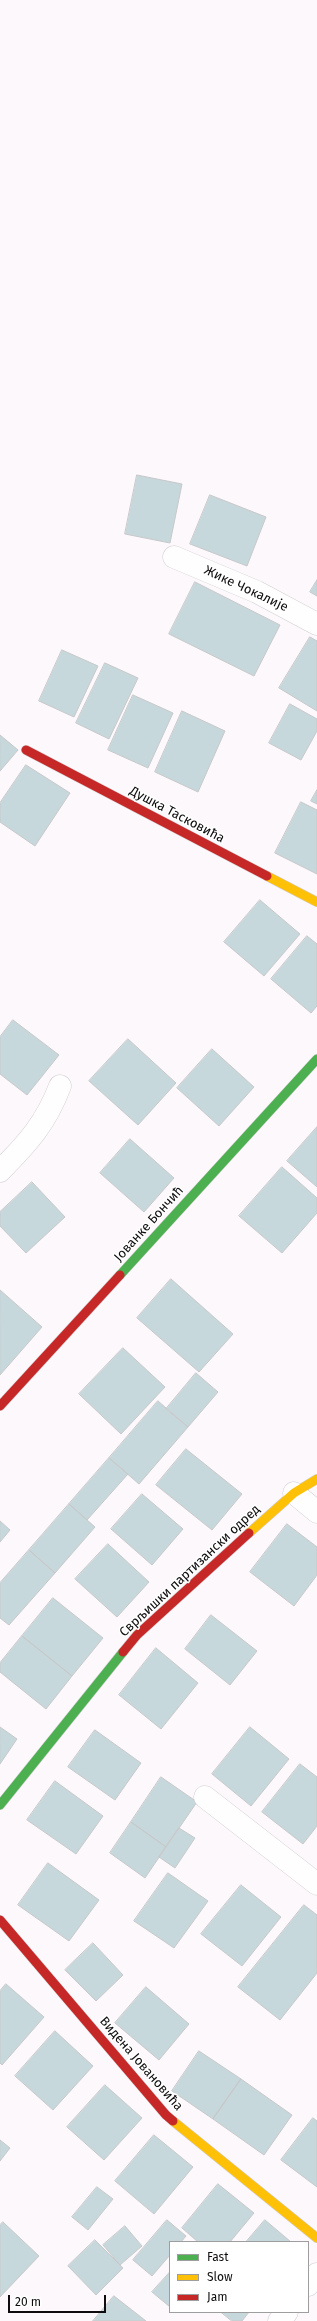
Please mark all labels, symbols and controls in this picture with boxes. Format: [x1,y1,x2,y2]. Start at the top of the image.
street label: Жике Чокалије [202,563,290,615]
street label: Душка Тасковића [127,783,227,847]
street label: Јованке Бончић [111,1183,187,1265]
street label: Сврљишки партизански одред [117,1502,263,1640]
street label: Видена Јовановића [96,2014,186,2114]
legend [169,2241,309,2313]
text: Fast [207,2250,229,2264]
text: Slow [207,2270,233,2284]
scale bar [10,2287,108,2313]
text: Jam [207,2290,227,2304]
text: 20 m [15,2295,41,2309]

